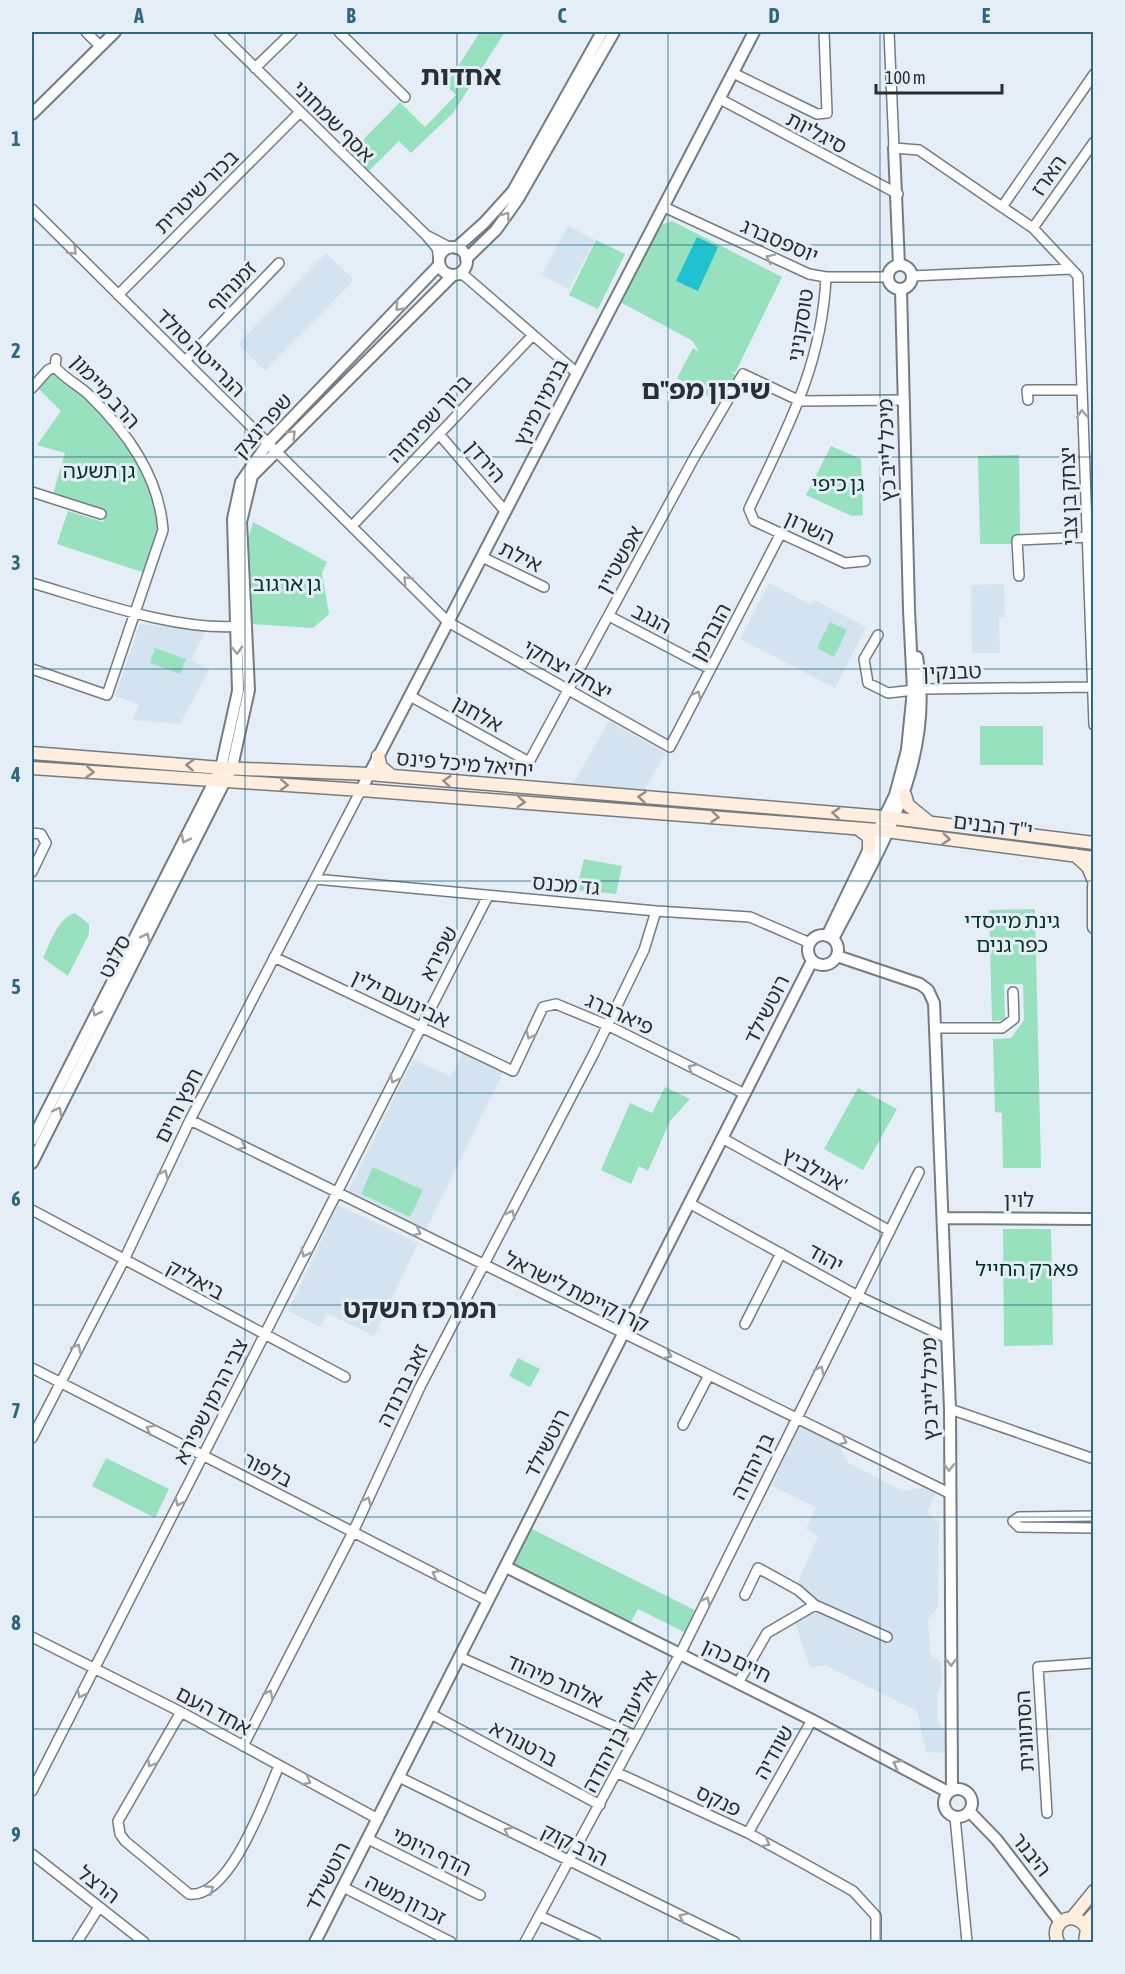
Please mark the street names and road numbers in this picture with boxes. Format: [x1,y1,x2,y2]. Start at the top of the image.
street label: אסף שמחוני [288,75,380,167]
street label: סיגליות [783,106,851,158]
street label: בכור שיטרית [149,144,243,238]
street label: הארז [1025,150,1071,200]
street label: יוספסברג [738,213,822,267]
street label: זמנהוף [201,256,261,316]
street label: טוסקניני [782,287,818,363]
street label: הנרייטה סולד [152,303,250,401]
street label: הרב מיימון [67,349,145,433]
street label: בנימין מינץ [508,354,572,450]
street label: ברוך שפינוזה [382,369,476,467]
street label: שפרינצק [227,388,297,462]
street label: מיכל לייב כץ [872,398,900,502]
street label: הירדן [461,435,511,487]
street label: יצחק בן צבי [1054,446,1082,546]
street label: השרון [781,505,839,549]
street label: אפשטיין [591,521,647,597]
street label: אילת [496,536,546,576]
street label: הנגב [628,598,676,638]
street label: הוברמן [685,599,735,665]
street label: יצחק יצחקי [519,634,617,704]
street label: טבנקין [922,658,982,684]
street label: אלחנן [449,690,507,736]
street label: יחיאל מיכל פינס [395,745,535,781]
street label: י''ד הבנים [952,808,1034,842]
street label: גד מכנס [531,869,601,899]
street label: שפירא [414,922,462,984]
street label: סלנט [93,930,135,982]
street label: אבינועם ילין [348,964,454,1032]
street label: רוטשילד [738,971,794,1047]
street label: פיארברג [582,987,658,1039]
street label: חפץ חיים [149,1064,207,1146]
street label: אנילביץ' [779,1142,851,1196]
street label: לוין [1004,1187,1034,1211]
street label: יהוד [804,1238,848,1276]
street label: קרן קיימת לישראל [501,1246,653,1336]
street label: ביאליק [163,1254,229,1304]
street label: צבי הרמן שפירא [168,1334,252,1468]
street label: מיכל לייב כץ [916,1337,942,1441]
street label: זאב ברנדה [372,1339,432,1431]
street label: רוטשילד [518,1405,574,1481]
street label: בן יהודה [726,1429,778,1503]
street label: בלפור [239,1446,297,1492]
street label: חיים כהן [699,1633,775,1687]
street label: אלתר מיהוד [503,1648,607,1712]
street label: אליעזר בן יהודה [577,1666,661,1796]
street label: אחד העם [172,1680,256,1740]
street label: הסתוונית [1010,1690,1038,1772]
street label: ברטנורא [486,1715,562,1771]
street label: שוודיה [748,1721,798,1783]
street label: פנקס [693,1779,745,1821]
street label: הרב קוק [538,1818,612,1870]
street label: הדף היומי [388,1822,476,1880]
street label: היבנר [1007,1827,1057,1881]
street label: רוטשילד [299,1838,355,1914]
street label: הרצל [73,1860,125,1908]
street label: זכרון משה [362,1869,450,1930]

